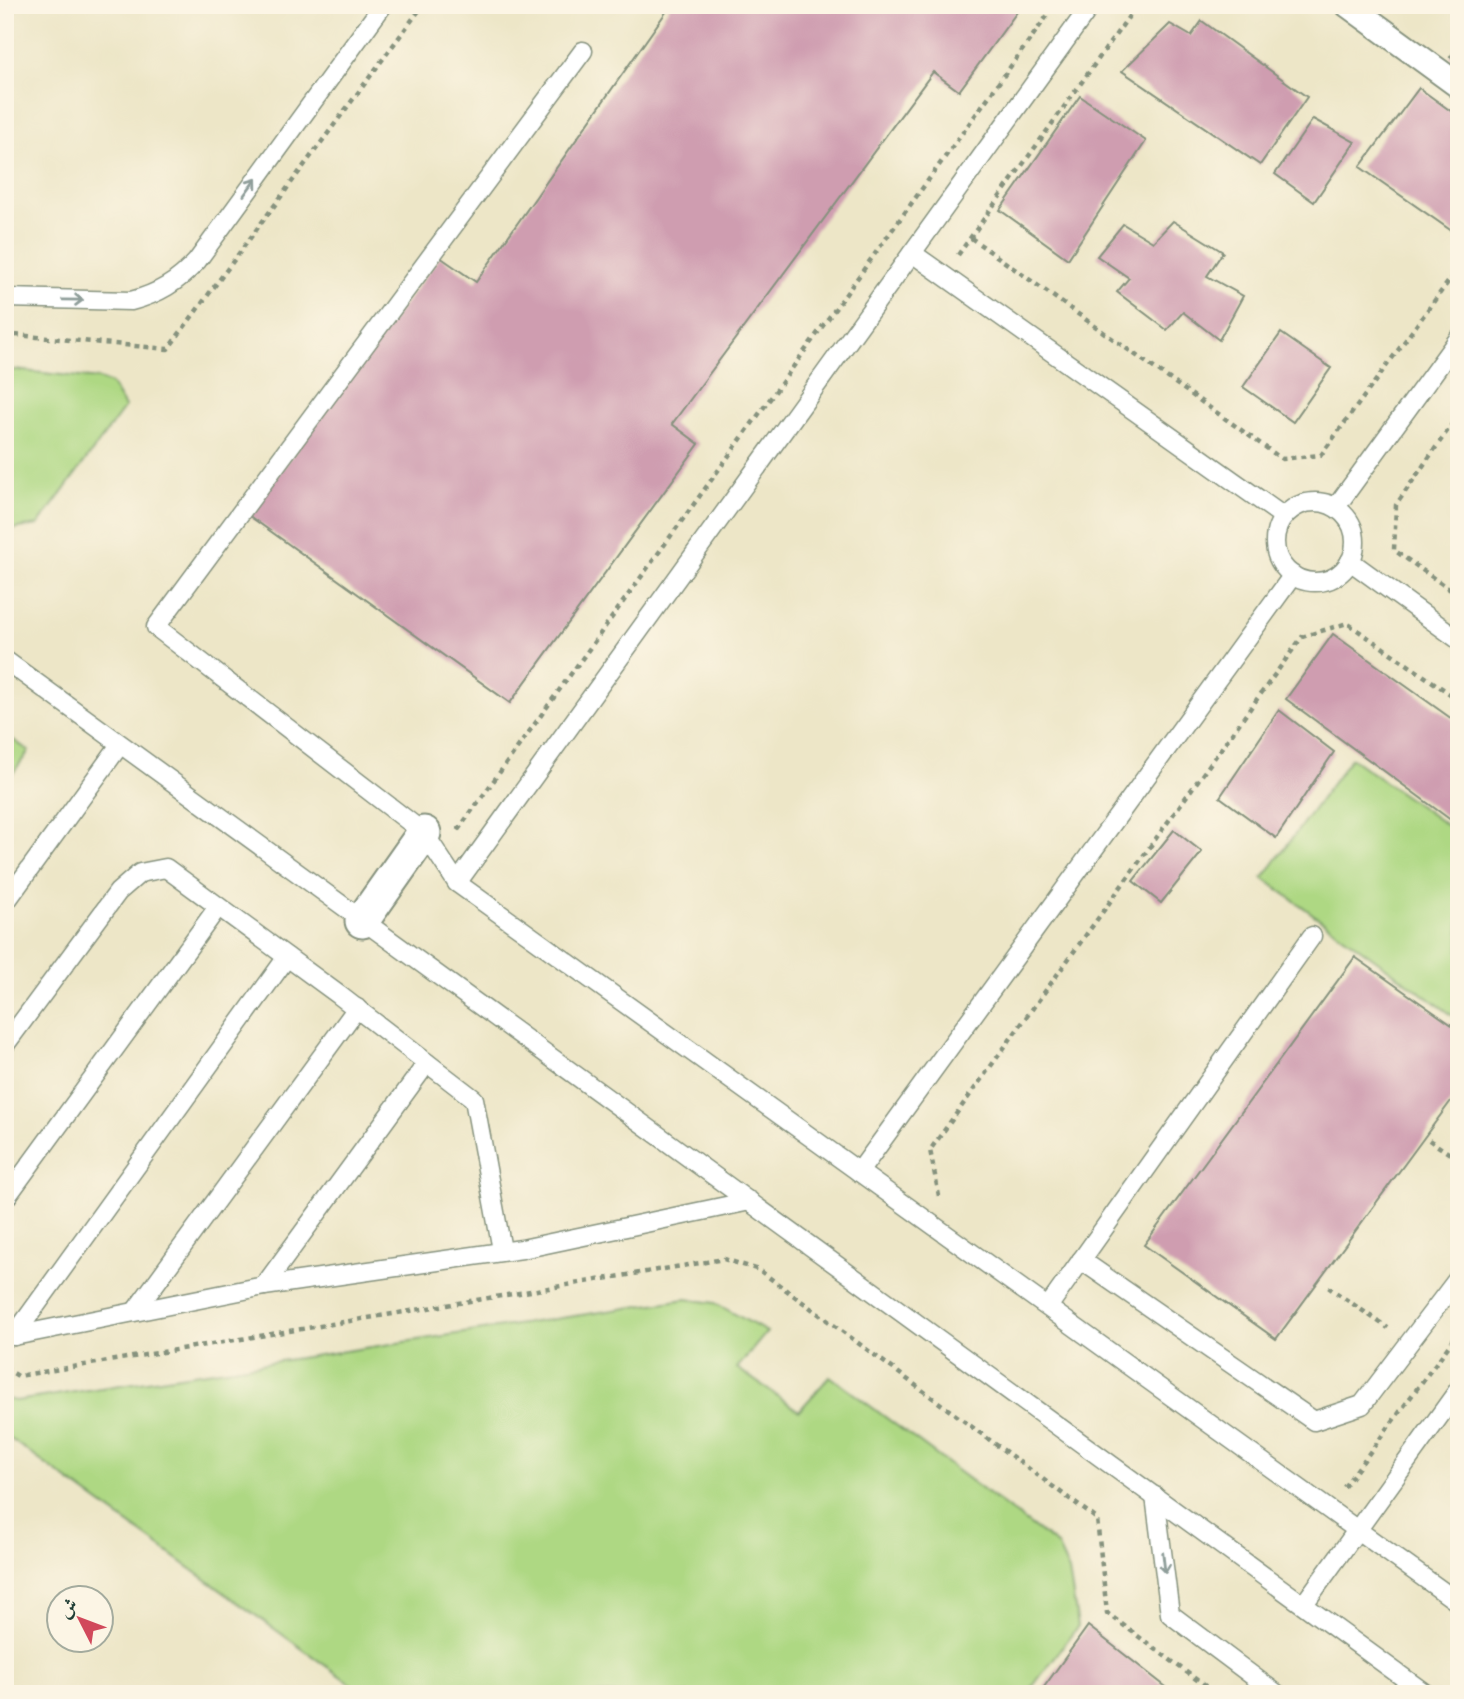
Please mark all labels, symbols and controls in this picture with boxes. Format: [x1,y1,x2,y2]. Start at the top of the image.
one-way arrow [243,178,258,197]
one-way arrow [62,293,85,307]
one-way arrow [1157,1551,1170,1574]
north arrow [46,1584,116,1654]
text: ش [52,1593,84,1624]

